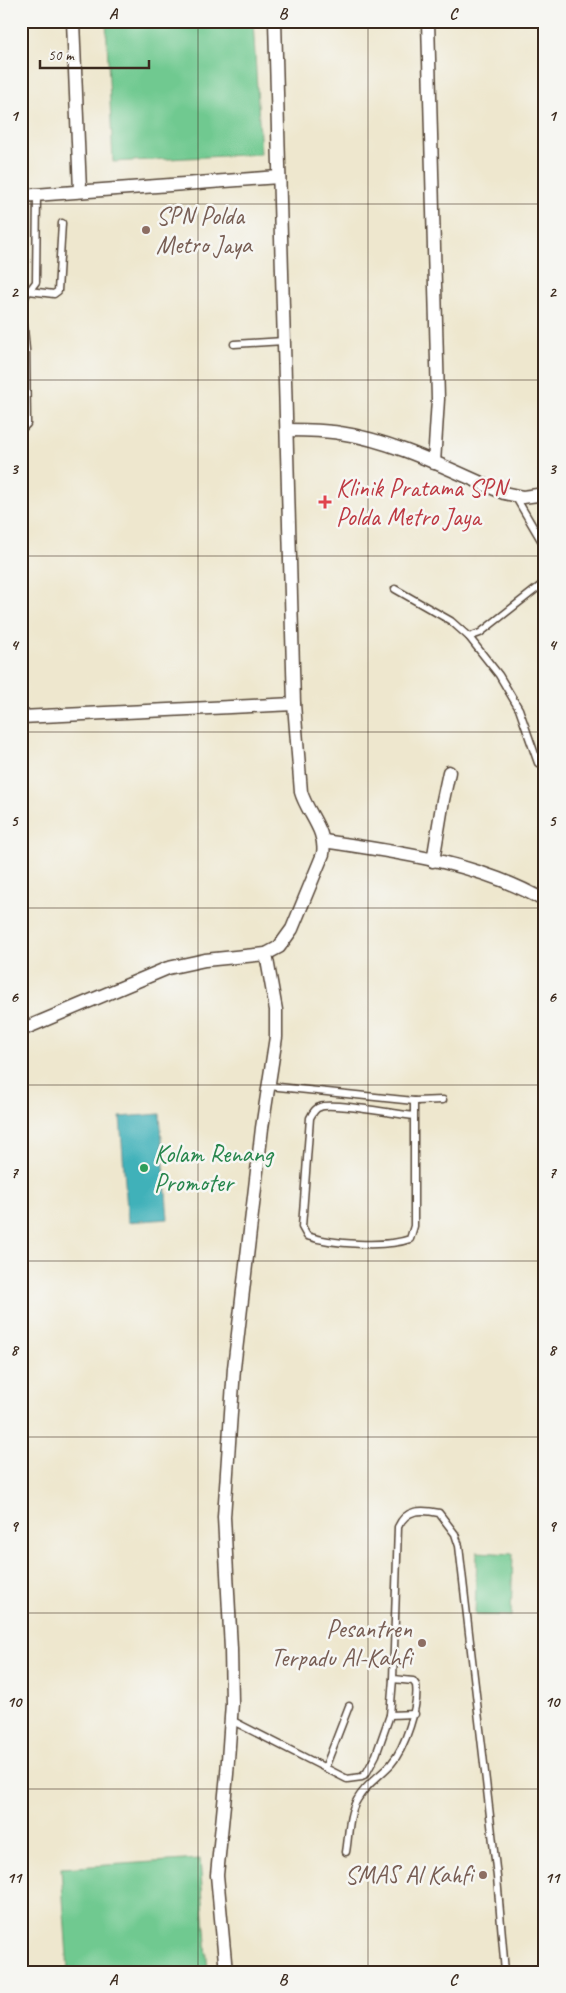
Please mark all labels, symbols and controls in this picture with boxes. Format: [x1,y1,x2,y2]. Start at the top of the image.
text: A [109,4,119,24]
text: B [279,4,289,24]
text: C [449,4,459,24]
scale bar [40,38,149,70]
text: 50 m [48,46,75,65]
text: 1 [10,106,19,126]
text: 1 [548,106,557,126]
place label: SPN Polda Metro Jaya [156,200,254,261]
marker: SPN Polda Metro Jaya [140,224,152,236]
text: 2 [10,282,19,302]
text: 2 [548,282,557,302]
text: 3 [10,459,19,479]
text: 3 [548,459,557,479]
place label: Klinik Pratama SPN Polda Metro Jaya [336,472,511,533]
marker: Klinik Pratama SPN Polda Metro Jaya [318,495,332,509]
text: 4 [10,635,19,655]
text: 4 [548,635,557,655]
text: 5 [11,811,20,831]
text: 5 [549,811,558,831]
text: 6 [10,987,19,1007]
text: 6 [548,987,557,1007]
place label: Kolam Renang Promoter [154,1138,275,1199]
marker: Kolam Renang Promoter [138,1162,150,1174]
text: 7 [10,1163,19,1183]
text: 7 [548,1163,557,1183]
text: 8 [10,1340,19,1360]
text: 8 [548,1340,557,1360]
text: 9 [10,1516,19,1536]
text: 9 [548,1516,557,1536]
place label: Pesantren Terpadu Al-Kahfi [271,1613,415,1674]
marker: Pesantren Terpadu Al-Kahfi [416,1637,428,1649]
text: 10 [7,1692,23,1712]
text: 10 [545,1692,561,1712]
place label: SMAS Al Kahfi [345,1859,476,1891]
text: 11 [7,1868,23,1888]
text: 11 [545,1868,561,1888]
marker: SMAS Al Kahfi [477,1869,489,1881]
text: A [109,1970,119,1990]
text: B [279,1970,289,1990]
text: C [449,1970,459,1990]

